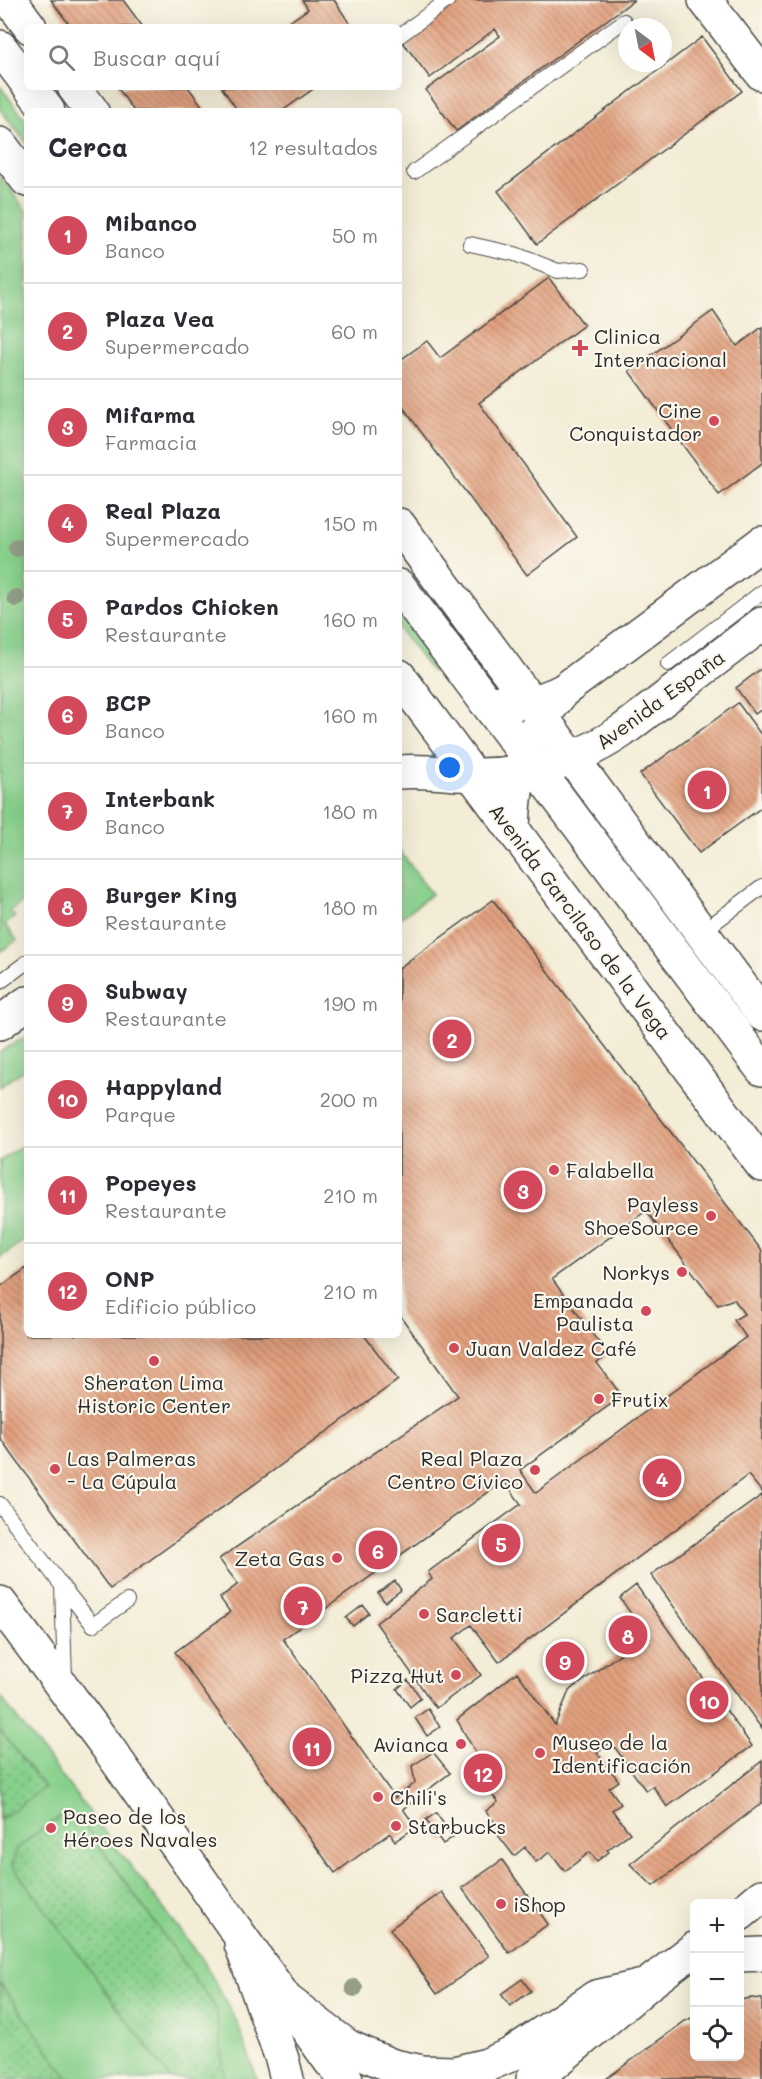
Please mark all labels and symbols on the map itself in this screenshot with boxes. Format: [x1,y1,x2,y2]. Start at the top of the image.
north arrow [618,18,672,72]
place label: Clinica Internacional [594,323,727,372]
marker: Clinica Internacional [571,339,589,357]
place label: Cine Conquistador [569,397,702,446]
marker: Cine Conquistador [707,414,721,428]
street label: Avenida España [590,643,730,755]
your location [435,753,464,782]
pin: 1 [688,768,726,812]
street label: Avenida Garcilaso de la Vega [484,798,678,1044]
pin: 2 [432,1016,472,1062]
place label: Falabella [566,1157,655,1183]
marker: Falabella [547,1163,561,1177]
pin: 3 [504,1168,542,1212]
place label: Payless ShoeSource [584,1191,699,1240]
marker: Payless ShoeSource [704,1209,718,1223]
place label: Norkys [603,1259,670,1285]
marker: Norkys [675,1265,689,1279]
place label: Empanada Paulista [533,1287,634,1336]
marker: Empanada Paulista [639,1304,653,1318]
place label: Juan Valdez Café [466,1335,637,1361]
marker: Juan Valdez Café [447,1341,461,1355]
marker: Sheraton Lima Historic Center [147,1354,161,1368]
place label: Sheraton Lima Historic Center [77,1369,231,1418]
place label: Frutix [611,1386,668,1412]
marker: Frutix [592,1392,606,1406]
place label: Las Palmeras - La Cúpula [67,1445,196,1494]
place label: Real Plaza Centro Cívico [387,1445,523,1494]
pin: 4 [642,1456,682,1500]
marker: Las Palmeras - La Cúpula [48,1462,62,1476]
marker: Real Plaza Centro Cívico [528,1463,542,1477]
pin: 5 [482,1520,520,1566]
pin: 6 [358,1528,398,1572]
place label: Zeta Gas [235,1545,325,1571]
marker: Zeta Gas [330,1551,344,1565]
pin: 7 [284,1584,322,1628]
place label: Sarcletti [436,1601,523,1627]
marker: Sarcletti [417,1607,431,1621]
pin: 8 [608,1612,648,1658]
pin: 9 [546,1638,584,1684]
place label: Pizza Hut [351,1662,444,1688]
marker: Pizza Hut [449,1668,463,1682]
pin: 10 [690,1678,728,1722]
pin: 11 [292,1724,332,1770]
place label: Museo de la Identificación [552,1729,691,1778]
place label: Avianca [373,1731,449,1757]
marker: Avianca [454,1737,468,1751]
marker: Museo de la Identificación [533,1746,547,1760]
pin: 12 [464,1750,502,1796]
place label: Chili's [390,1784,447,1810]
marker: Chili's [371,1790,385,1804]
place label: Paseo de los Héroes Navales [63,1803,217,1852]
place label: Starbucks [408,1813,506,1839]
marker: Starbucks [389,1819,403,1833]
marker: Paseo de los Héroes Navales [44,1821,58,1835]
place label: iShop [513,1891,566,1917]
marker: iShop [494,1897,508,1911]

